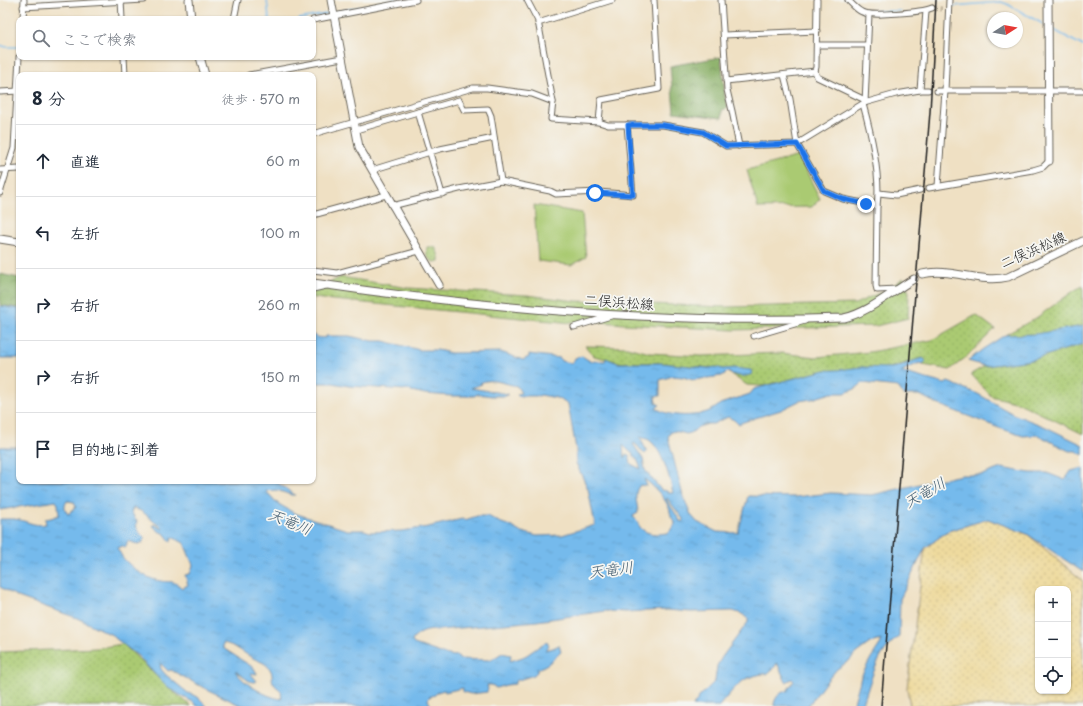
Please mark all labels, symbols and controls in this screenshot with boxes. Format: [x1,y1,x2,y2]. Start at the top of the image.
north arrow [987,12,1023,48]
search box [16,16,316,60]
icon: search [30,27,52,49]
text: ここで検索 [62,27,137,50]
text: 8 分 [32,85,65,111]
text: 徒歩 · 570 m [222,89,300,108]
text: 直進 [70,149,100,172]
icon: ahead [32,150,54,172]
text: 60 m [266,151,300,170]
route start [586,184,604,202]
route end [857,195,875,213]
text: 左折 [70,221,100,244]
icon: left [32,222,54,244]
text: 100 m [260,223,300,242]
street label: 二俣浜松線 [997,226,1069,273]
street label: 二俣浜松線 [583,289,655,314]
text: 右折 [70,293,100,316]
icon: right [32,294,54,316]
text: 260 m [258,295,300,314]
text: 右折 [70,365,100,388]
icon: right [32,366,54,388]
text: 150 m [261,367,300,386]
text: 目的地に到着 [70,437,160,460]
icon: arrive [32,438,54,460]
water label: 天竜川 [899,470,949,513]
water label: 天竜川 [265,502,316,540]
water label: 天竜川 [587,554,635,583]
map controls [1035,586,1071,694]
button: + [1035,586,1071,622]
button: − [1035,622,1071,658]
button: locate [1035,658,1071,694]

